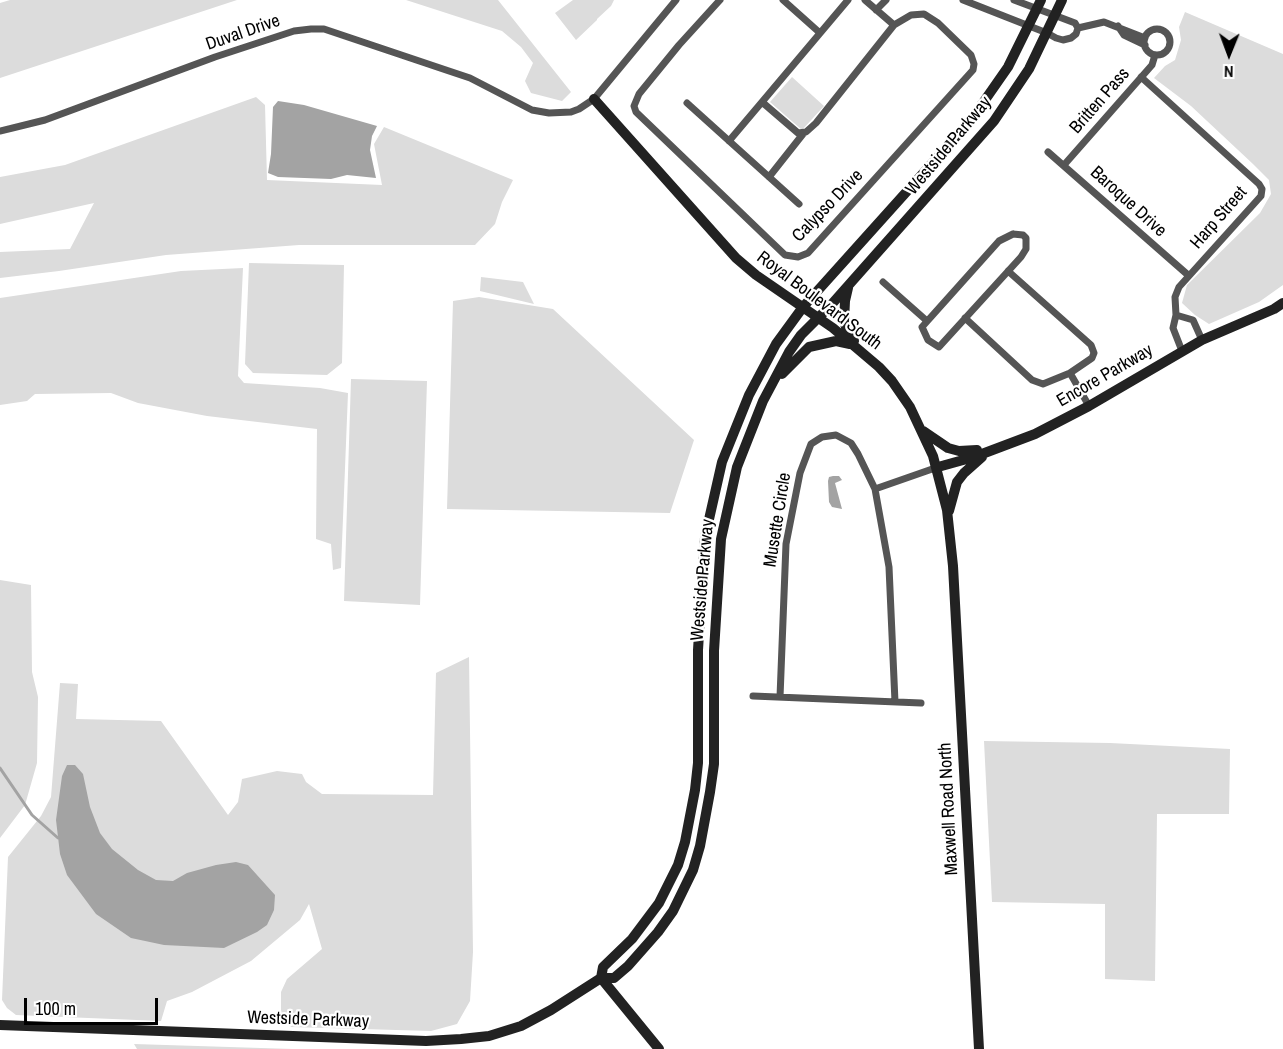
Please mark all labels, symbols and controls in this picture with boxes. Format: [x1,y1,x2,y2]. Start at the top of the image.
street label: Duval Drive [203,10,283,56]
north arrow [1199,24,1259,84]
text: N [1224,61,1234,83]
street label: Britten Pass [1065,64,1135,138]
street label: Westside Parkway [902,92,996,200]
street label: Baroque Drive [1085,162,1171,242]
street label: Calypso Drive [788,165,868,247]
street label: Harp Street [1186,182,1252,254]
street label: Royal Boulevard South [752,247,886,355]
street label: Encore Parkway [1053,340,1157,412]
street label: Musette Circle [760,471,796,569]
street label: Westside Parkway [687,518,719,642]
street label: Maxwell Road North [935,742,963,876]
scale bar [27,986,160,1024]
text: 100 m [35,996,76,1021]
street label: Westside Parkway [247,1007,369,1033]

